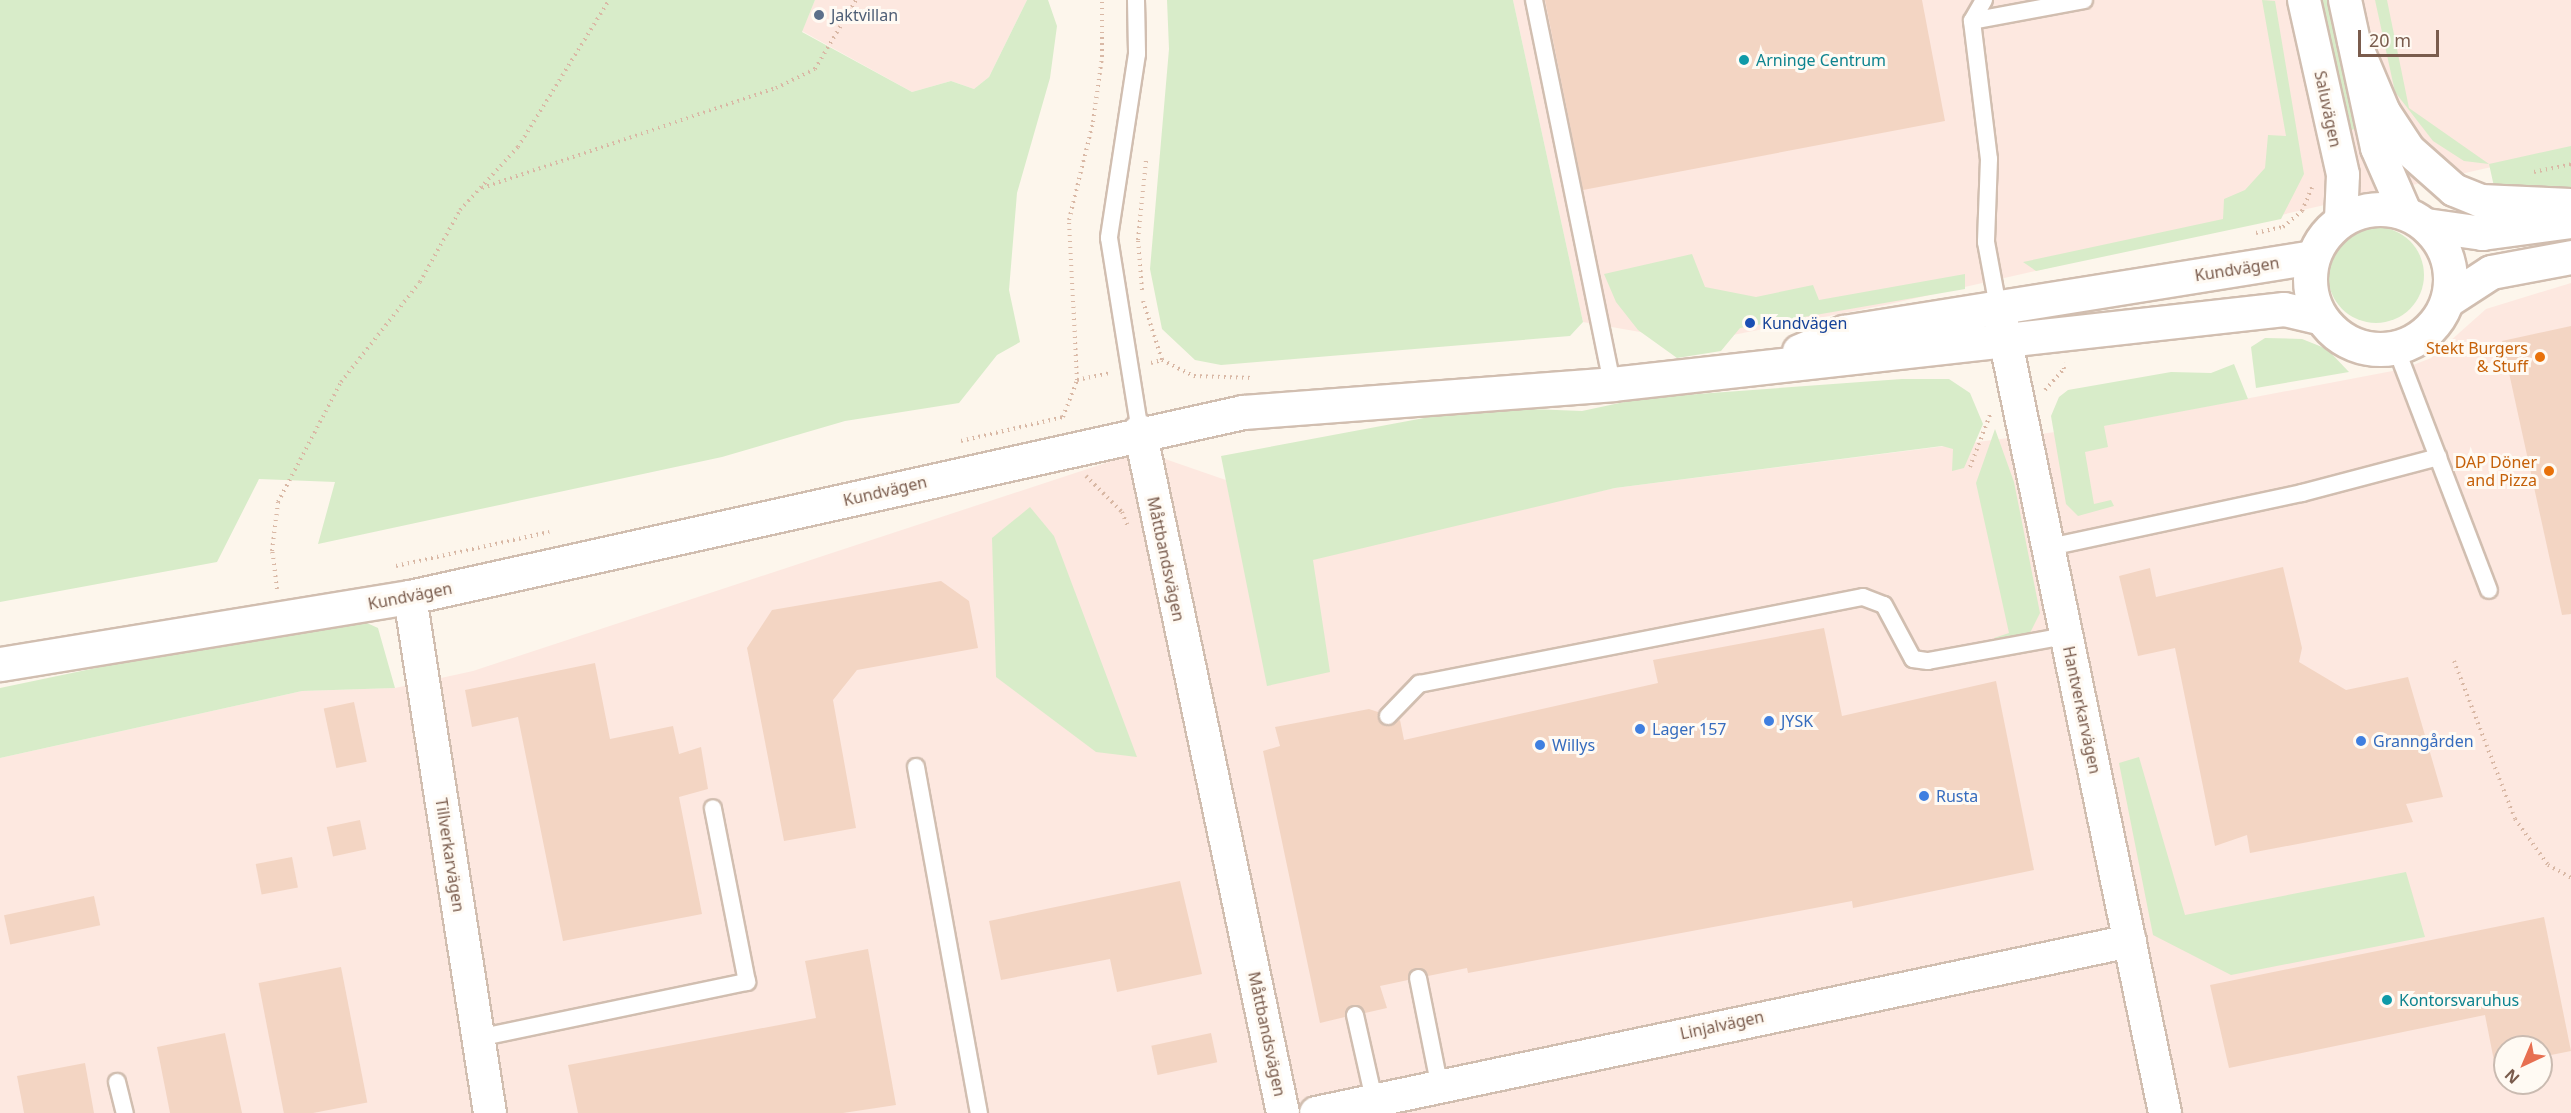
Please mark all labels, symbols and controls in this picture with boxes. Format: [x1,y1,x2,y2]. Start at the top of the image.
place label: Jaktvillan [831,5,898,25]
marker: Jaktvillan [812,8,826,22]
scale bar [2361,18,2442,56]
text: 20 m [2369,28,2411,52]
place label: Arninge Centrum [1756,50,1886,70]
marker: Arninge Centrum [1737,53,1751,67]
street label: Saluvägen [2311,69,2345,149]
street label: Kundvägen [2193,253,2281,285]
place label: Kundvägen [1762,313,1847,333]
marker: Kundvägen [1743,316,1757,330]
place label: Stekt Burgers & Stuff [2426,338,2528,376]
marker: Stekt Burgers & Stuff [2533,350,2547,364]
place label: DAP Döner and Pizza [2455,452,2537,490]
marker: DAP Döner and Pizza [2542,464,2556,478]
street label: Kundvägen [841,472,929,510]
street label: Måttbandsvägen [1143,495,1189,623]
street label: Kundvägen [366,578,454,614]
street label: Hantverkarvägen [2059,644,2105,776]
place label: JYSK [1781,711,1813,731]
marker: JYSK [1762,714,1776,728]
place label: Lager 157 [1652,719,1726,739]
marker: Lager 157 [1633,722,1647,736]
place label: Granngården [2373,731,2474,751]
marker: Granngården [2354,734,2368,748]
place label: Willys [1552,735,1595,755]
marker: Willys [1533,738,1547,752]
place label: Rusta [1936,786,1978,806]
marker: Rusta [1917,789,1931,803]
street label: Tillverkarvägen [432,797,468,913]
street label: Måttbandsvägen [1244,970,1290,1098]
place label: Kontorsvaruhus [2399,990,2519,1010]
marker: Kontorsvaruhus [2380,993,2394,1007]
street label: Linjalvägen [1678,1007,1766,1043]
north arrow [2493,1035,2553,1095]
text: N [2500,1064,2524,1089]

